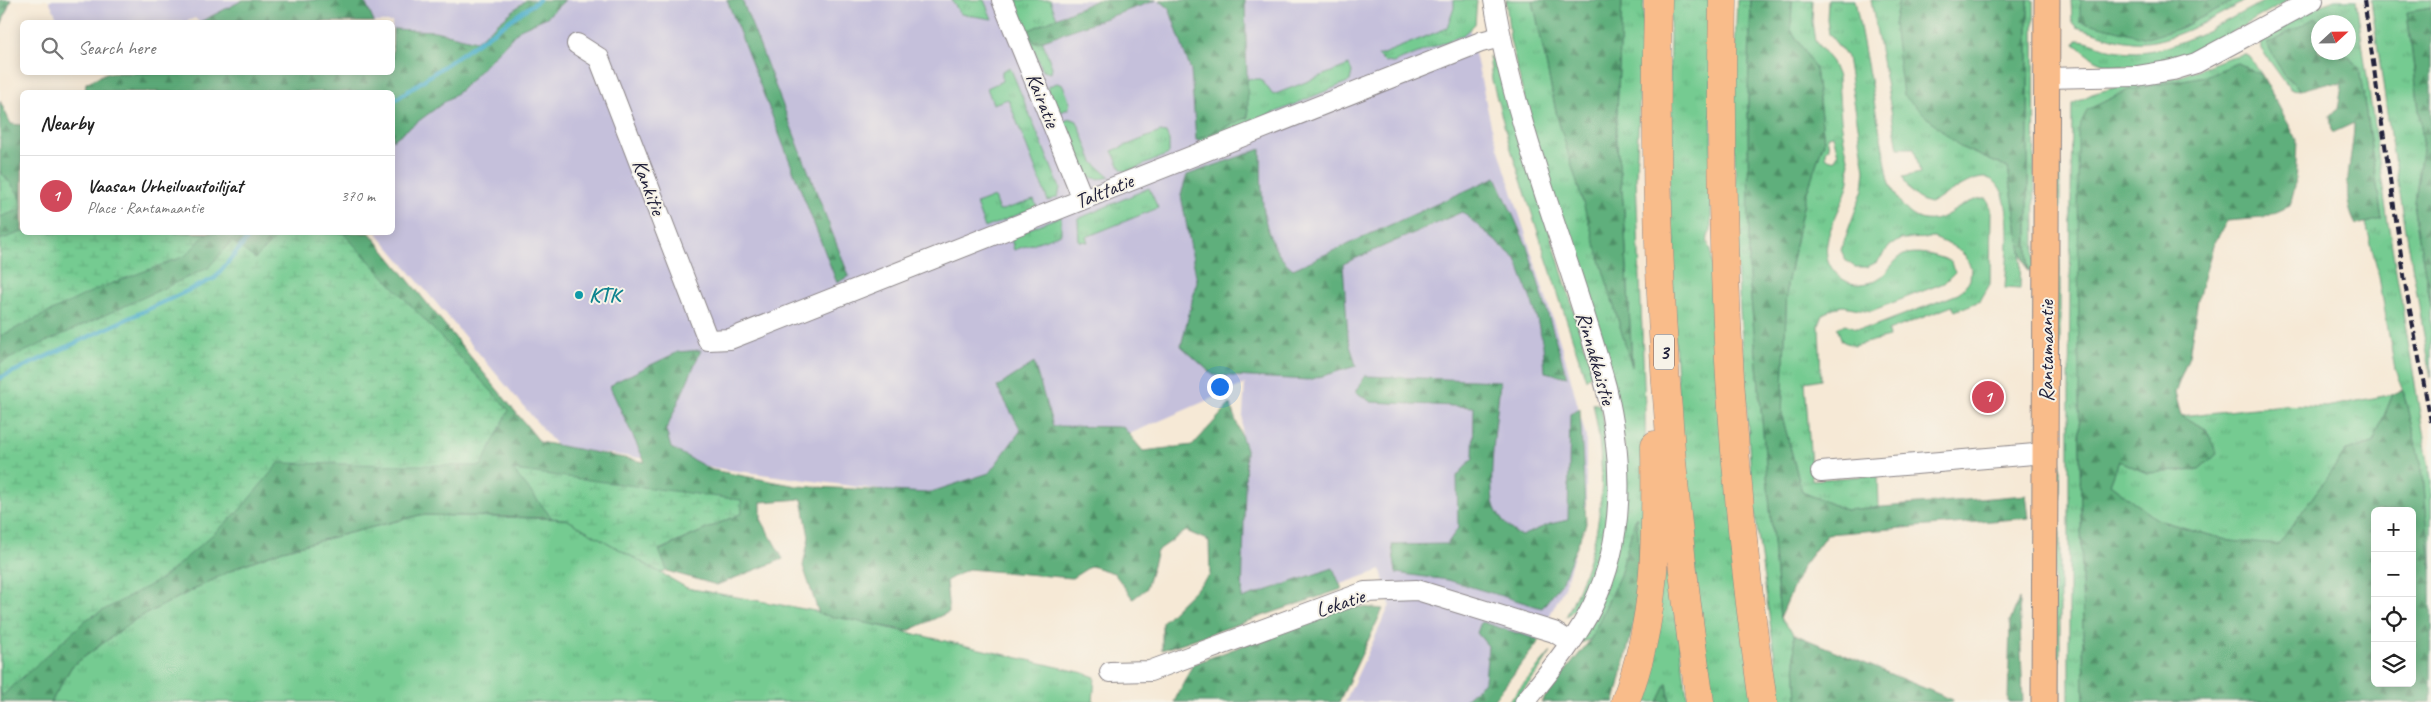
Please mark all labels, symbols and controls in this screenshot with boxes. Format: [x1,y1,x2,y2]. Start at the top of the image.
north arrow [2311,15,2356,60]
search box [20,20,395,75]
icon: search [38,34,66,62]
text: Search here [78,36,155,60]
street label: Kairatie [1020,69,1066,132]
text: Nearby [40,110,93,136]
street label: Kankitie [627,155,672,221]
street label: Talttatie [1071,167,1139,214]
text: Vaasan Urheiluautoilijat [87,174,243,198]
text: 1 [52,186,60,206]
text: 370 m [341,186,375,206]
text: Place · Rantamaantie [87,198,203,218]
place label: KTK [589,282,624,308]
marker: KTK [573,289,585,301]
street label: Rantamaantie [2033,299,2059,402]
street label: Rinnakkaistie [1570,309,1622,408]
road number: 3 [1654,334,1674,370]
your location [1207,374,1233,400]
pin: 1 [1972,378,2004,416]
map controls [2371,507,2416,687]
button: + [2371,507,2416,552]
button: − [2371,552,2416,597]
street label: Lekatie [1312,582,1370,623]
button: locate [2371,597,2416,642]
button: layers [2371,642,2416,687]

